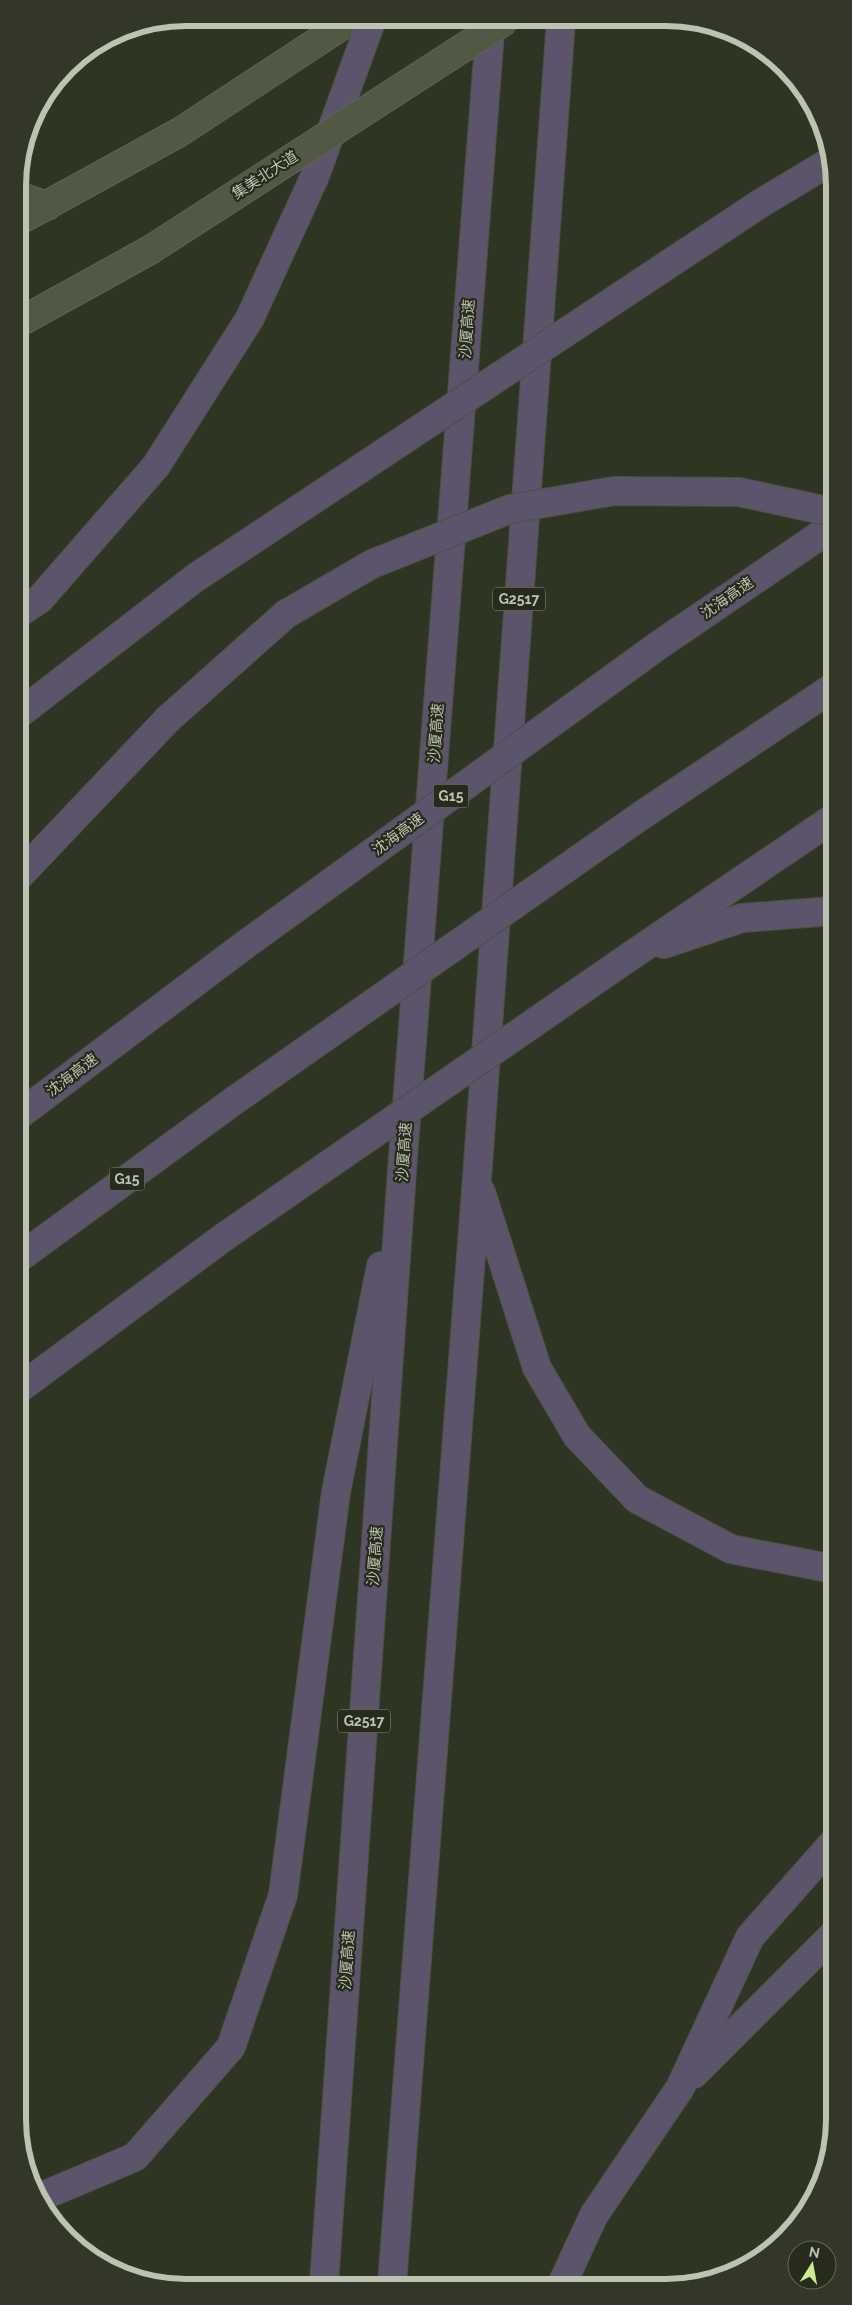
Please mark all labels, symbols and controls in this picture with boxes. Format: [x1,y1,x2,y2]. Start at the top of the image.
street label: 集美北大道 [229,147,301,203]
street label: 沙厦高速 [456,298,478,360]
street label: 沈海高速 [697,573,757,623]
road number: G2517 [493,588,545,610]
street label: 沙厦高速 [425,702,447,764]
road number: G15 [434,784,468,808]
street label: 沈海高速 [368,809,428,859]
street label: 沈海高速 [43,1050,101,1100]
street label: 沙厦高速 [393,1121,415,1183]
road number: G15 [110,1168,144,1190]
street label: 沙厦高速 [364,1525,386,1587]
road number: G2517 [338,1710,390,1732]
street label: 沙厦高速 [336,1929,358,1991]
north arrow [787,2240,837,2290]
text: N [808,2243,821,2261]

